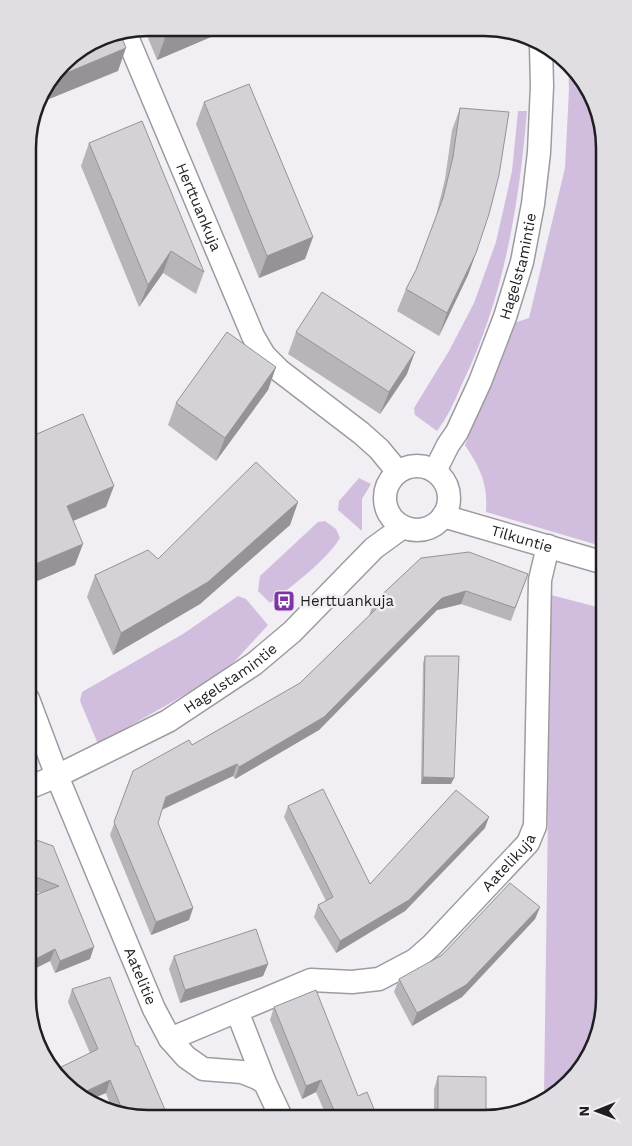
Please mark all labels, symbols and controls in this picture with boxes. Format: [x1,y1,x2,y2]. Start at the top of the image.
street label: Herttuankuja [172,160,225,254]
street label: Hagelstamintie [496,211,540,322]
street label: Tilkuntie [489,521,555,556]
bus stop icon: Herttuankuja [272,589,296,613]
place label: Herttuankuja [300,592,395,610]
street label: Hagelstamintie [180,639,281,717]
street label: Aatelikuja [478,831,540,895]
street label: Aatelitie [120,945,160,1008]
north arrow [572,1086,622,1136]
text: N [576,1106,592,1117]

